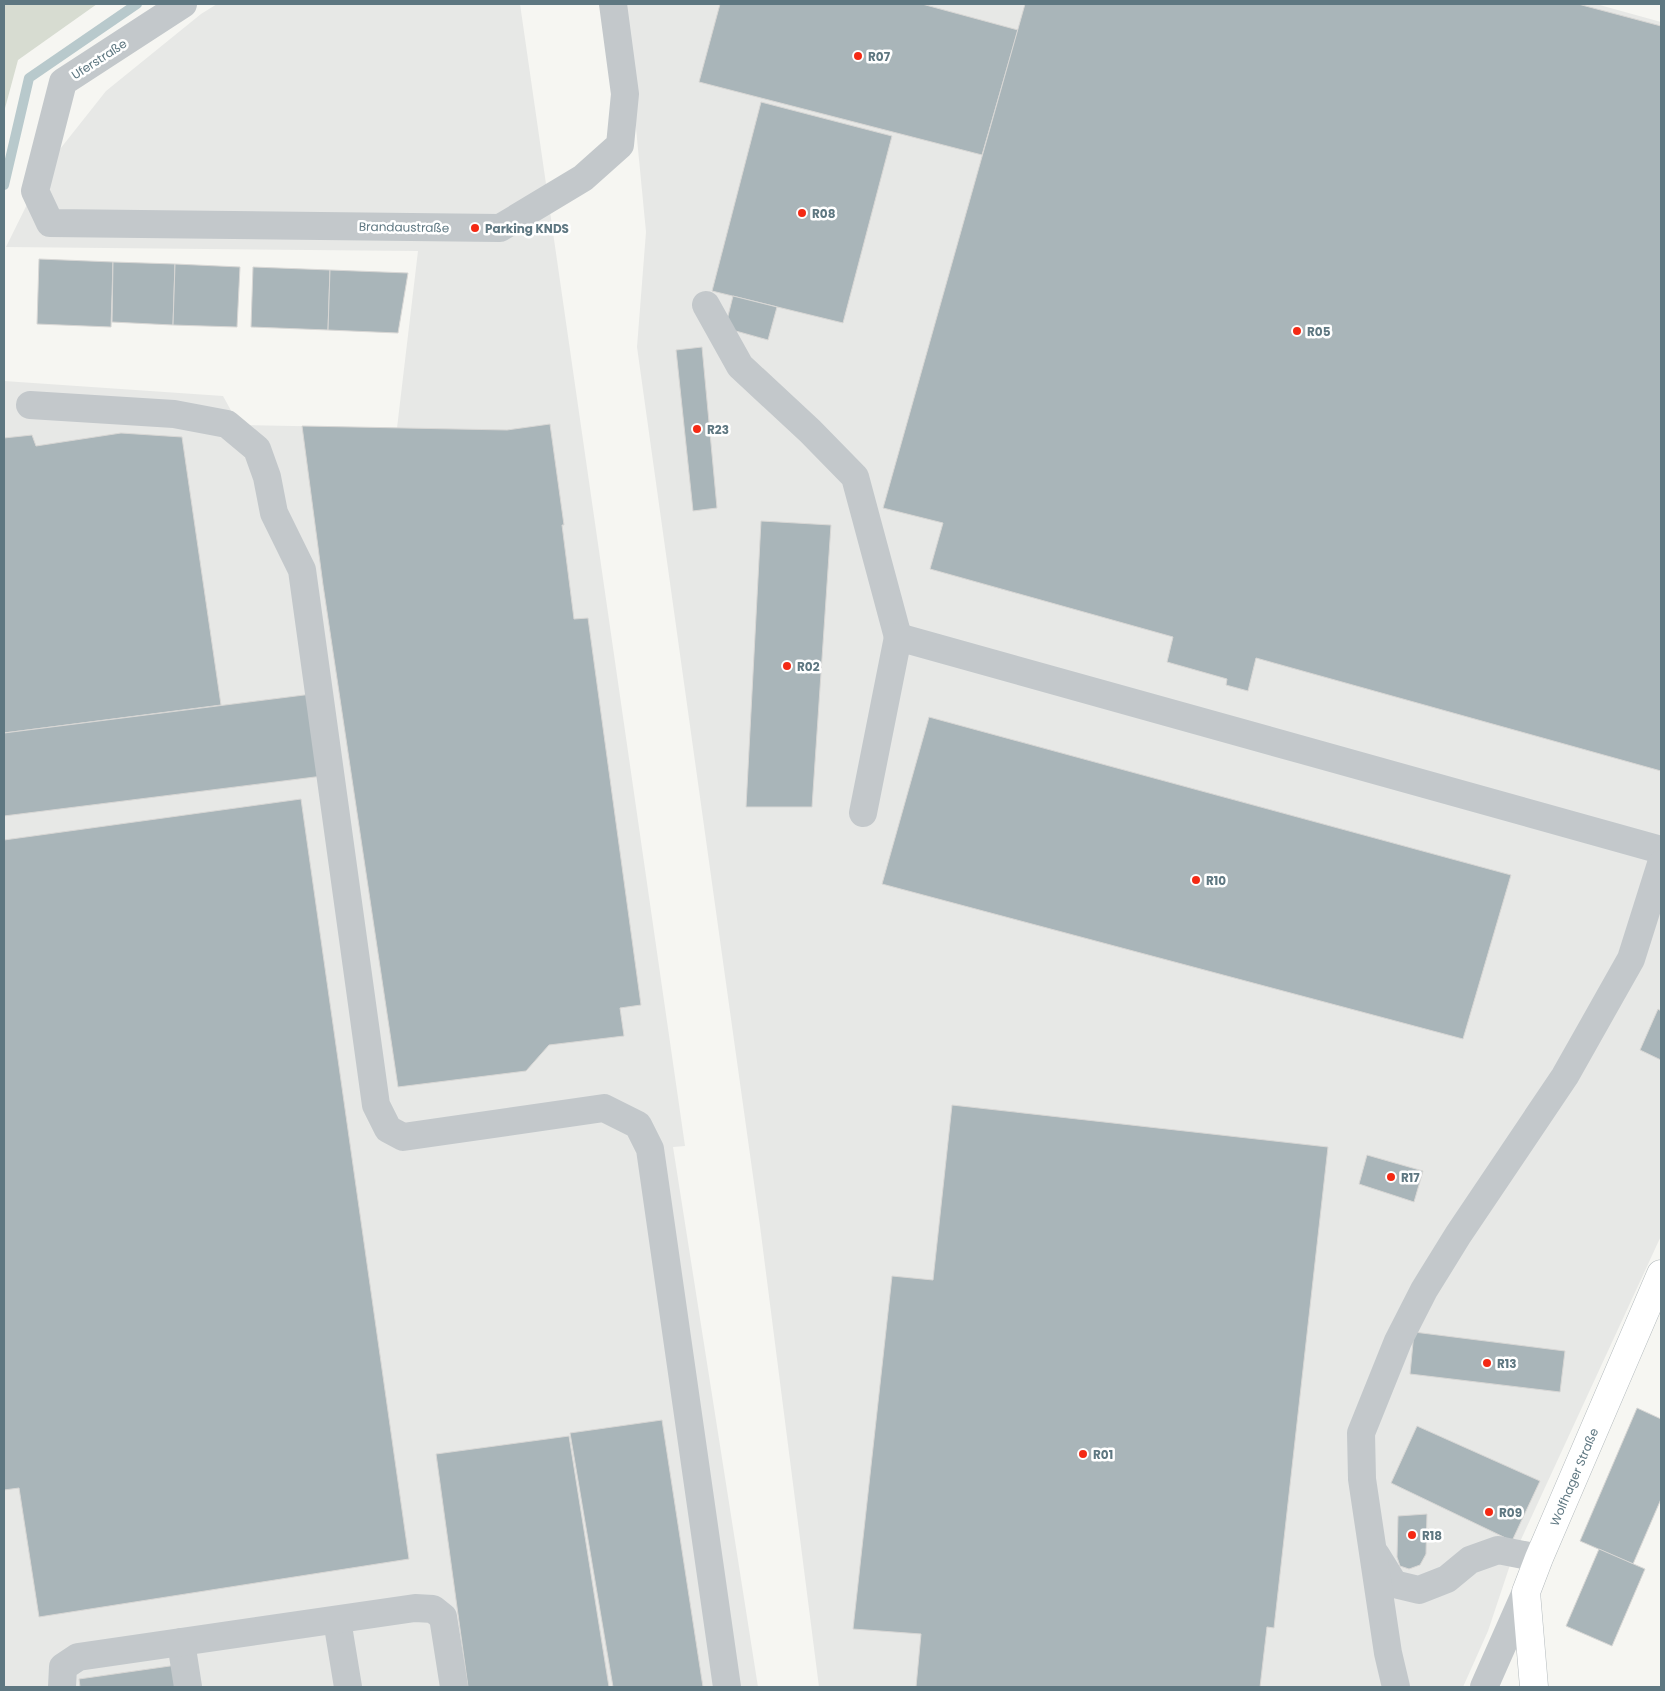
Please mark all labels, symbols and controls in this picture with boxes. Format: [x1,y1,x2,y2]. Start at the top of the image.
street label: Uferstraße [68,35,130,83]
place label: R07 [868,48,891,65]
marker: R07 [852,50,864,62]
place label: R08 [812,205,836,222]
marker: R08 [796,207,808,219]
street label: Brandaustraße [359,218,449,236]
place label: Parking KNDS [485,220,569,237]
marker: Parking KNDS [469,222,481,234]
place label: R05 [1307,323,1331,340]
marker: R05 [1291,325,1303,337]
place label: R23 [707,421,729,438]
marker: R23 [691,423,703,435]
place label: R02 [797,658,820,675]
marker: R02 [781,660,793,672]
place label: R10 [1206,872,1226,889]
marker: R10 [1190,874,1202,886]
place label: R17 [1401,1169,1420,1186]
marker: R17 [1385,1171,1397,1183]
place label: R13 [1497,1355,1517,1372]
marker: R13 [1481,1357,1493,1369]
street label: Wolfhager Straße [1546,1425,1602,1529]
place label: R01 [1093,1446,1113,1463]
marker: R01 [1077,1448,1089,1460]
place label: R09 [1499,1504,1522,1521]
marker: R09 [1483,1506,1495,1518]
place label: R18 [1422,1527,1442,1544]
marker: R18 [1406,1529,1418,1541]

